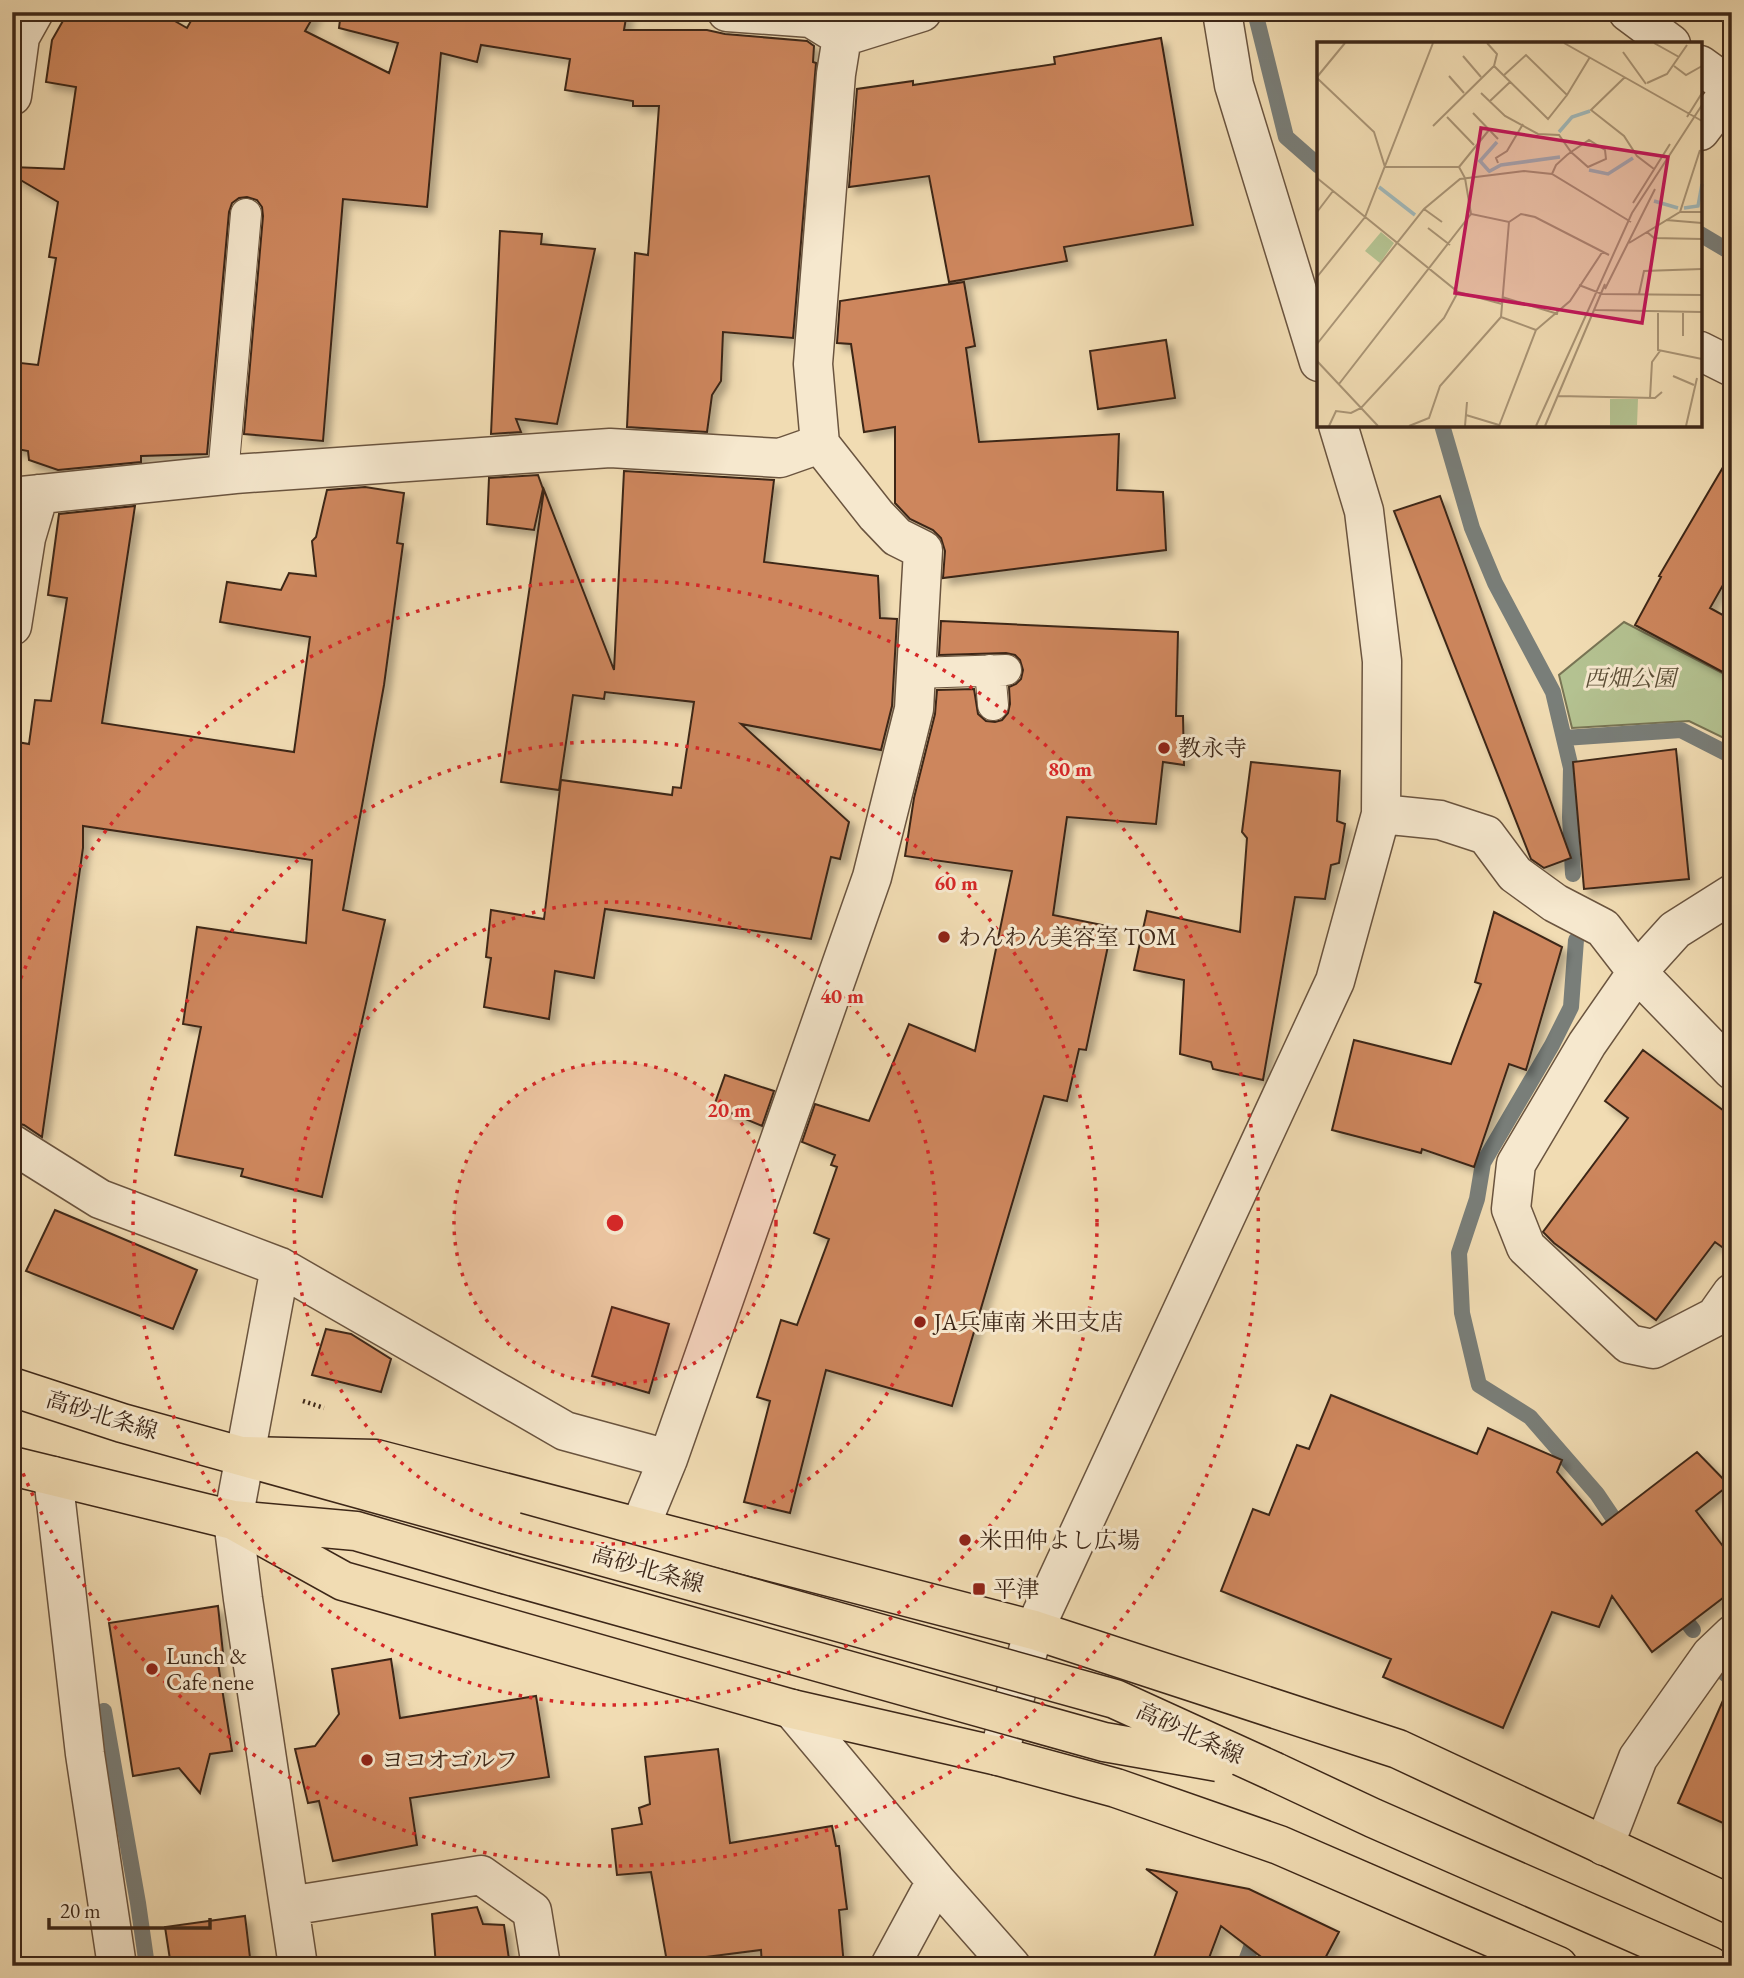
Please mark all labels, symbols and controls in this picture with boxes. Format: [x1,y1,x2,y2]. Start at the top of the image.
inset map [1317,42,1702,427]
park label: 西畑公園 [1584,663,1680,693]
place label: 教永寺 [1178,733,1247,763]
marker: 教永寺 [1156,740,1172,756]
text: 80 m [1048,755,1092,782]
text: 60 m [934,869,978,896]
place label: わんわん美容室 TOM [958,922,1177,952]
marker: わんわん美容室 TOM [936,929,952,945]
text: 40 m [820,982,864,1009]
text: 20 m [707,1096,751,1123]
centre of rings [603,1211,627,1235]
place label: JA兵庫南 米田支店 [932,1307,1123,1337]
marker: JA兵庫南 米田支店 [912,1314,928,1330]
street label: 高砂北条線 [43,1384,161,1446]
place label: 米田仲よし広場 [979,1525,1140,1555]
marker: 米田仲よし広場 [957,1532,973,1548]
street label: 高砂北条線 [589,1539,707,1599]
place label: 平津 [993,1574,1039,1604]
marker: 平津 [971,1581,987,1597]
place label: Lunch & Cafe nene [166,1641,254,1697]
marker: Lunch & Cafe nene [144,1661,160,1677]
street label: 高砂北条線 [1132,1695,1248,1771]
place label: ヨコオゴルフ [381,1745,518,1775]
marker: ヨコオゴルフ [359,1752,375,1768]
scale bar [49,1887,210,1931]
text: 20 m [60,1897,101,1924]

